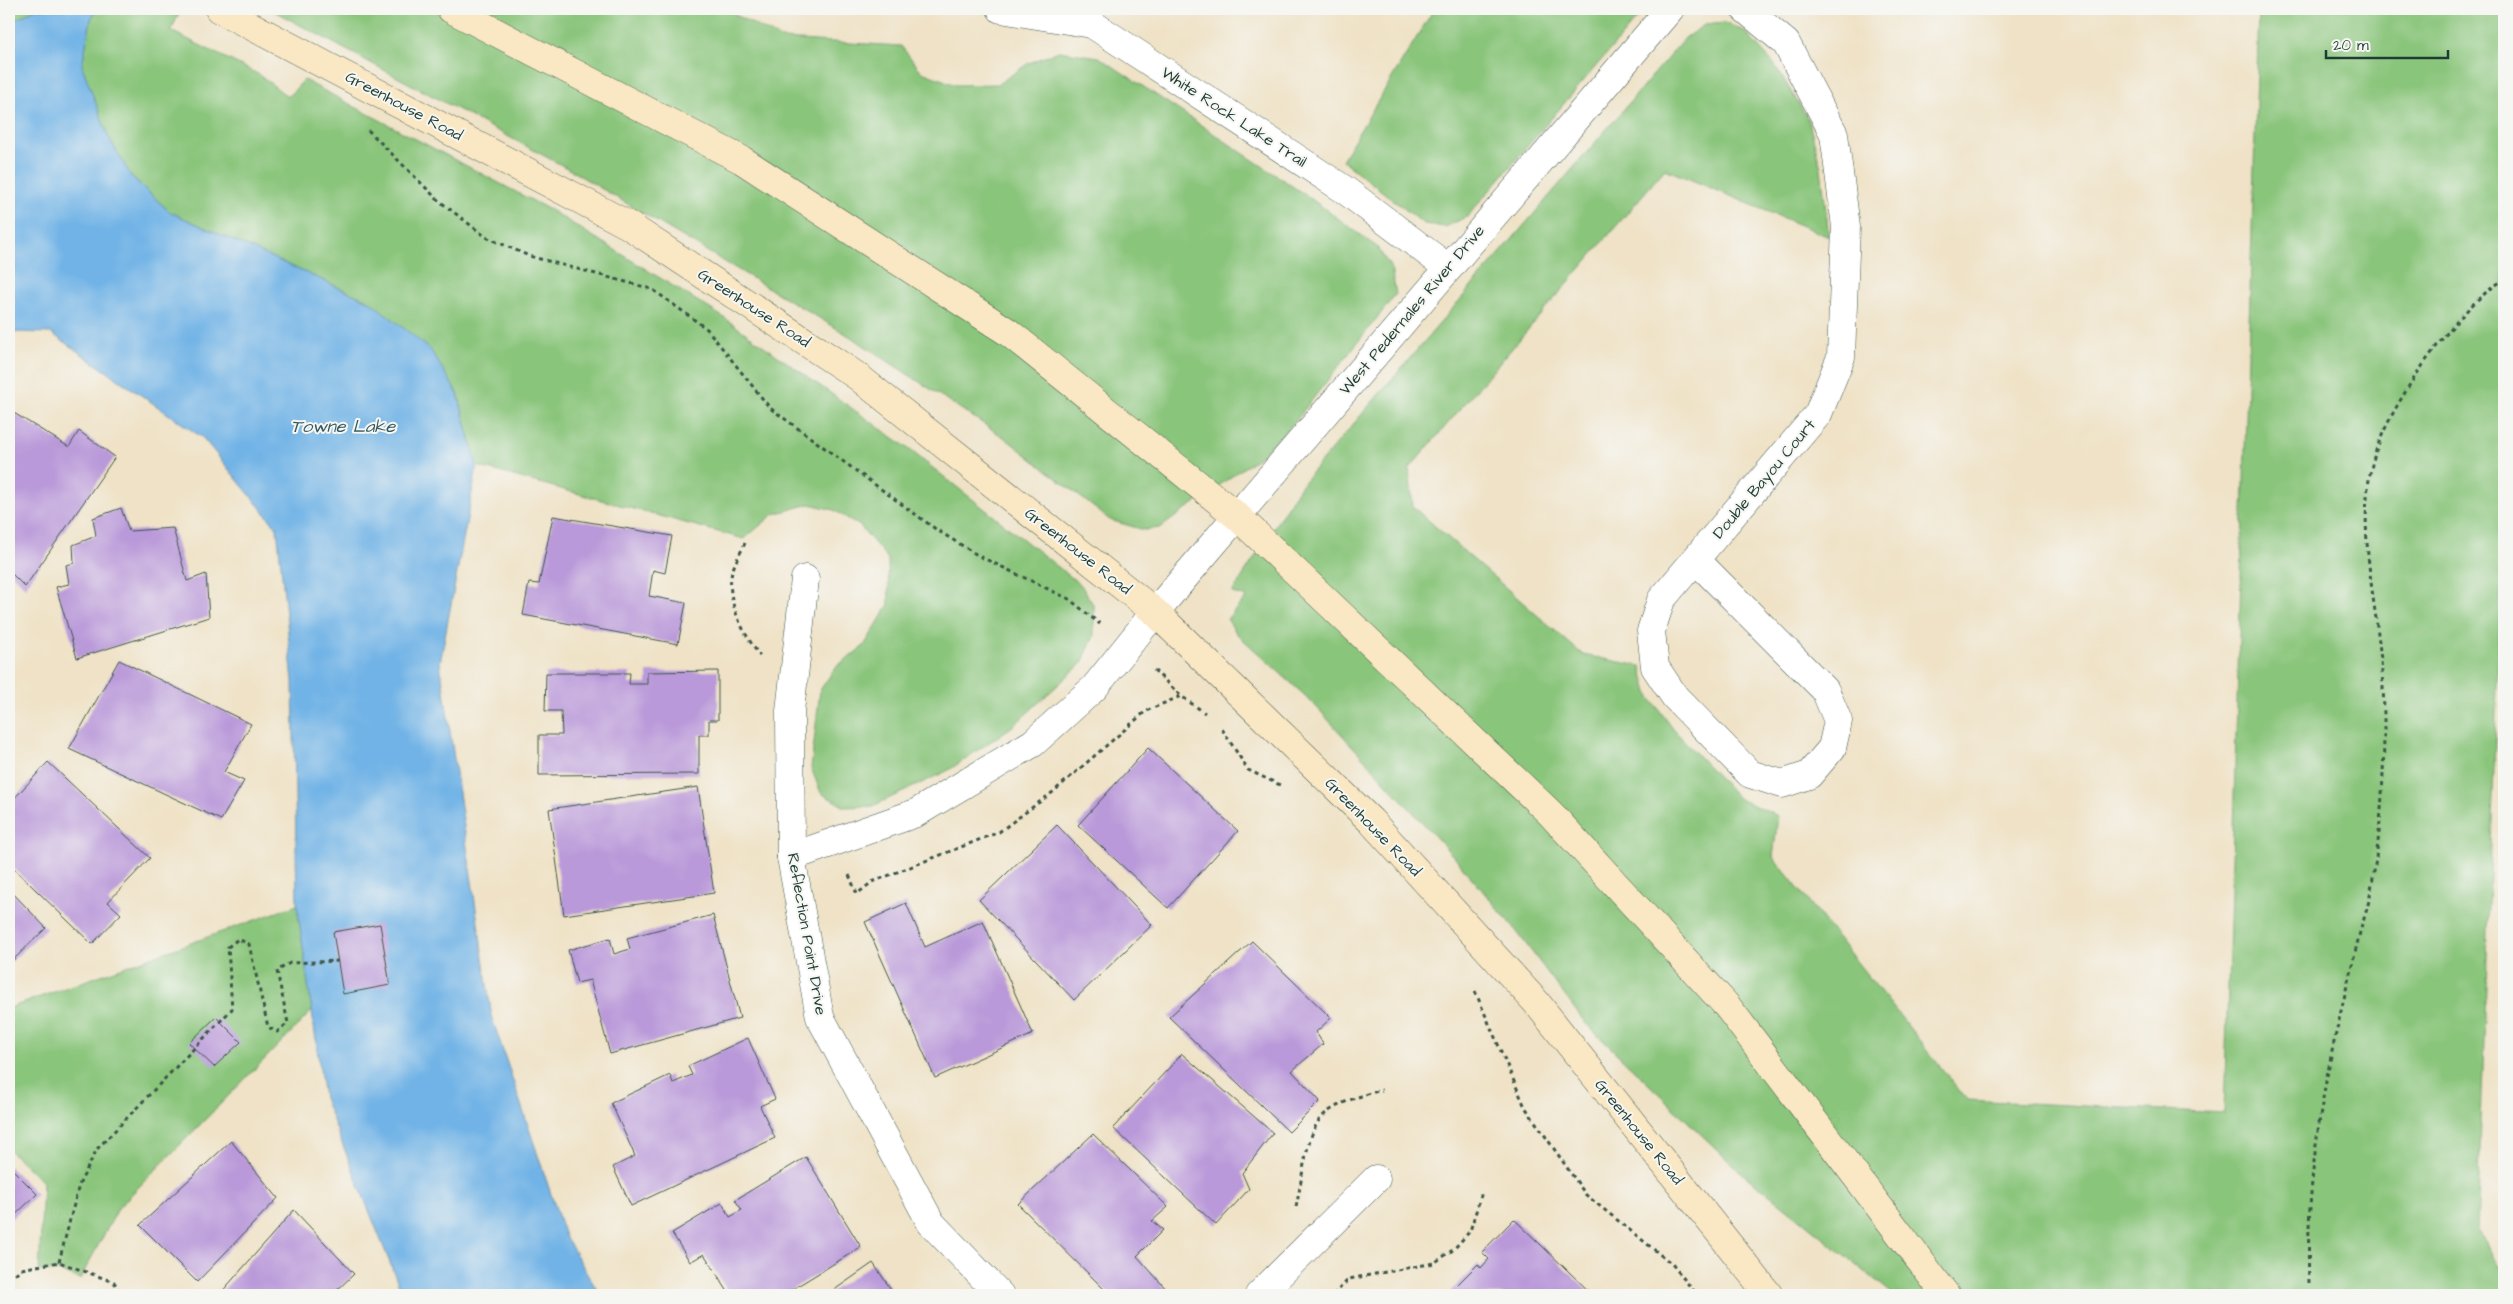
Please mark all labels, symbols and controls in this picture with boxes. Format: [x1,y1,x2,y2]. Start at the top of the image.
scale bar [2326,28,2448,60]
text: 20 m [2333,35,2369,56]
street label: White Rock Lake Trail [1157,62,1311,172]
street label: Greenhouse Road [341,66,467,146]
street label: West Pedernales River Drive [1334,220,1490,400]
street label: Greenhouse Road [693,263,815,353]
water label: Towne Lake [291,414,396,439]
street label: Double Bayou Court [1707,414,1822,544]
street label: Greenhouse Road [1020,502,1136,600]
street label: Greenhouse Road [1320,773,1426,881]
street label: Reflection Point Drive [782,851,832,1017]
street label: Greenhouse Road [1590,1075,1688,1189]

